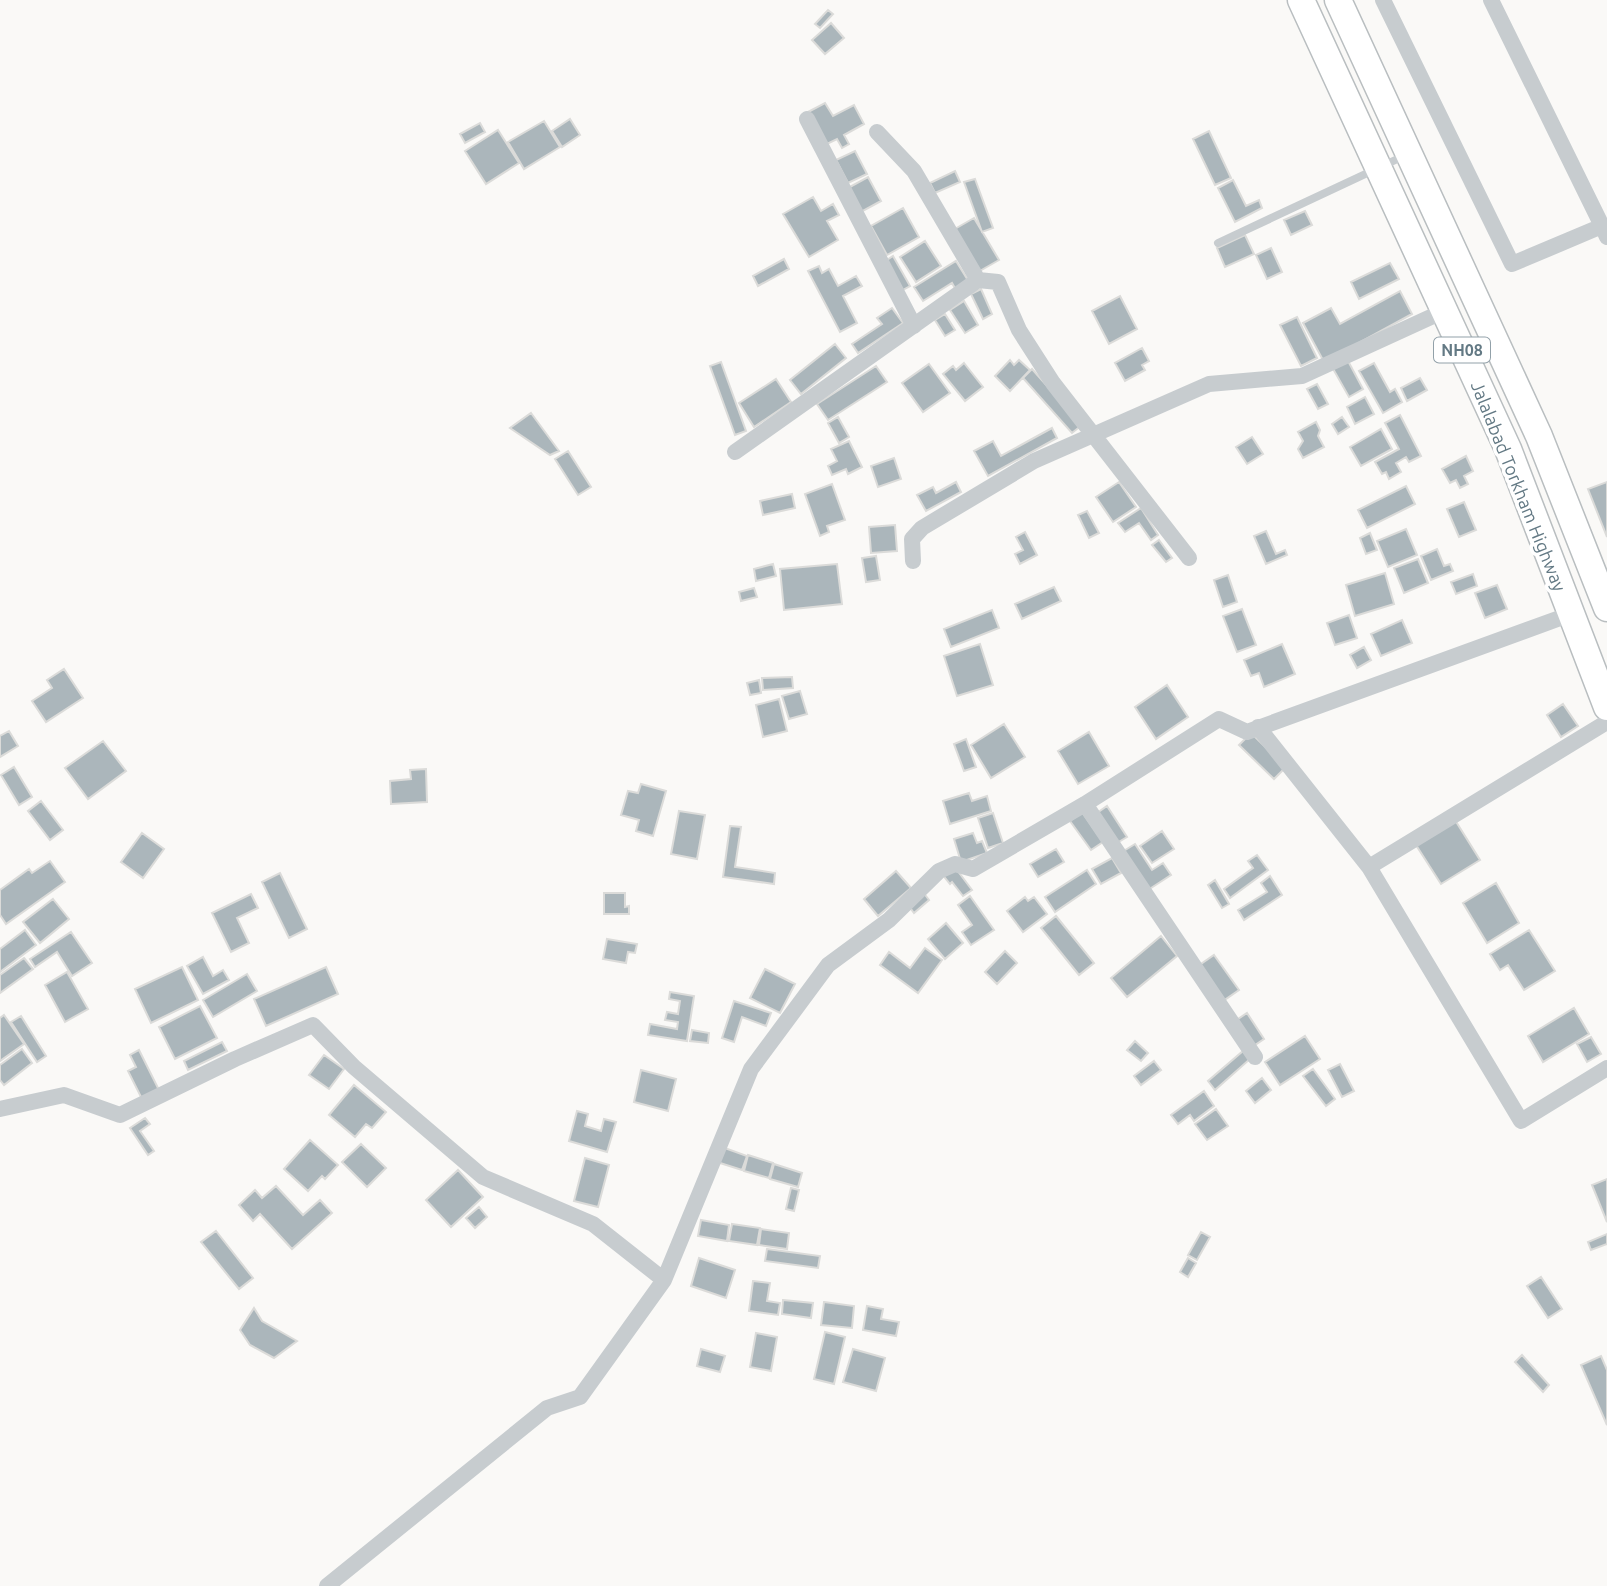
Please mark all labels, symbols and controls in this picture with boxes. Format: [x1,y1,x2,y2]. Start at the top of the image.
road number: NH08 [1434,338,1490,362]
street label: Jalalabad Torkham Highway [1468,378,1570,594]

